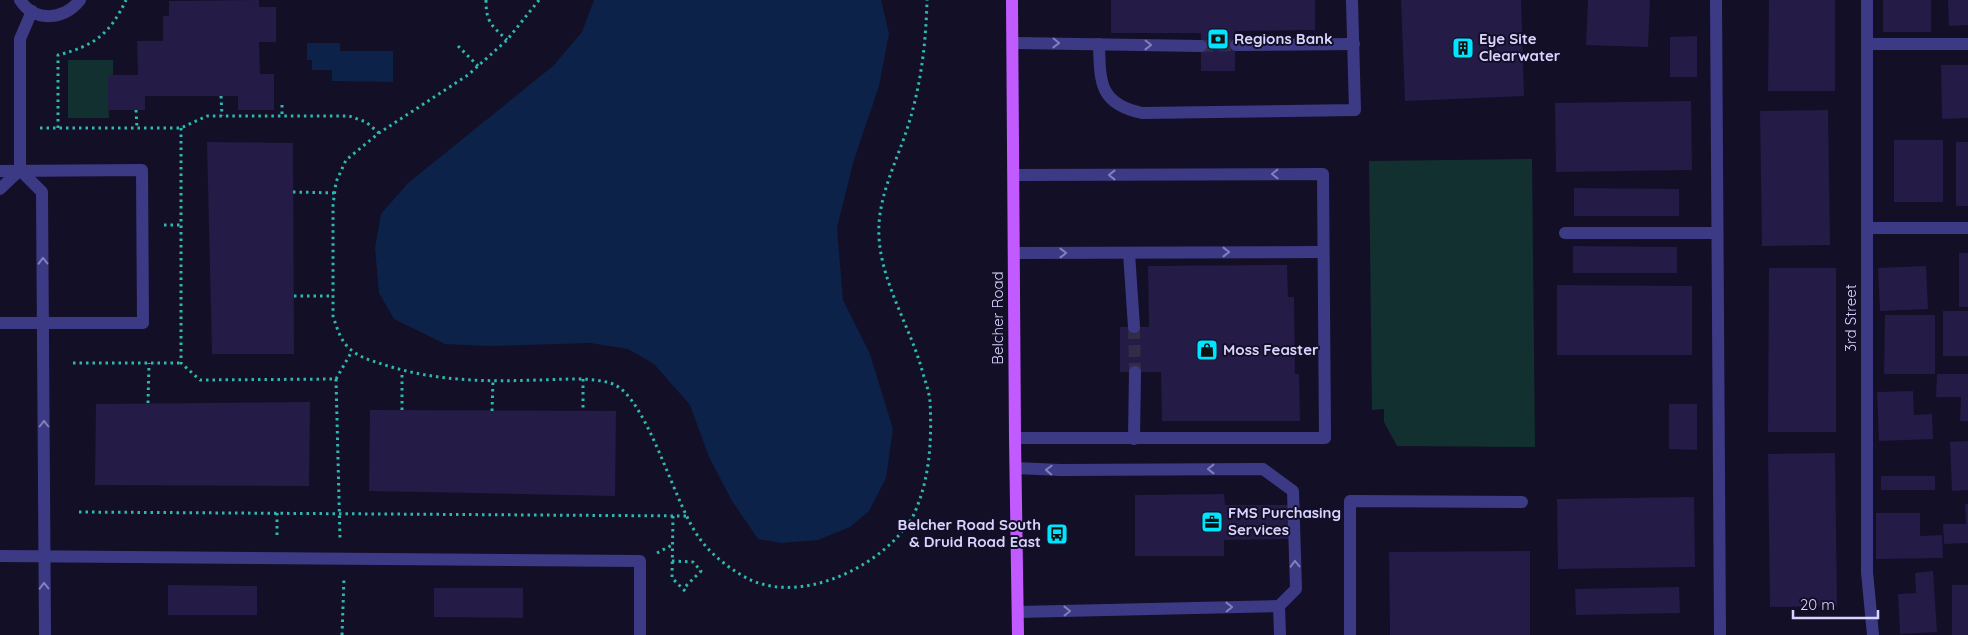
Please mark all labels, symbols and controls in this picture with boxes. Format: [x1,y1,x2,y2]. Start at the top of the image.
bank icon: Regions Bank [1206,27,1230,51]
place label: Regions Bank [1234,29,1333,48]
place label: Eye Site Clearwater [1479,29,1561,65]
building icon: Eye Site Clearwater [1451,36,1475,60]
one-way arrow [1052,38,1060,49]
one-way arrow [1144,40,1152,50]
one-way arrow [1270,169,1278,179]
one-way arrow [1108,170,1116,180]
one-way arrow [1222,247,1230,257]
one-way arrow [1060,248,1067,258]
one-way arrow [38,257,48,265]
street label: Belcher Road [988,271,1007,365]
street label: 3rd Street [1841,284,1860,352]
shop icon: Moss Feaster [1195,338,1219,362]
place label: Moss Feaster [1223,340,1319,359]
one-way arrow [39,420,49,428]
one-way arrow [1044,464,1052,475]
one-way arrow [1207,464,1214,474]
place label: FMS Purchasing Services [1228,503,1341,539]
office icon: FMS Purchasing Services [1200,510,1224,534]
place label: Belcher Road South & Druid Road East [898,515,1041,551]
bus stop icon: Belcher Road South & Druid Road East [1045,522,1069,546]
one-way arrow [1290,560,1300,568]
one-way arrow [39,582,50,590]
scale bar [1793,588,1878,620]
text: 20 m [1800,595,1835,614]
one-way arrow [1225,602,1233,613]
one-way arrow [1063,605,1071,616]

